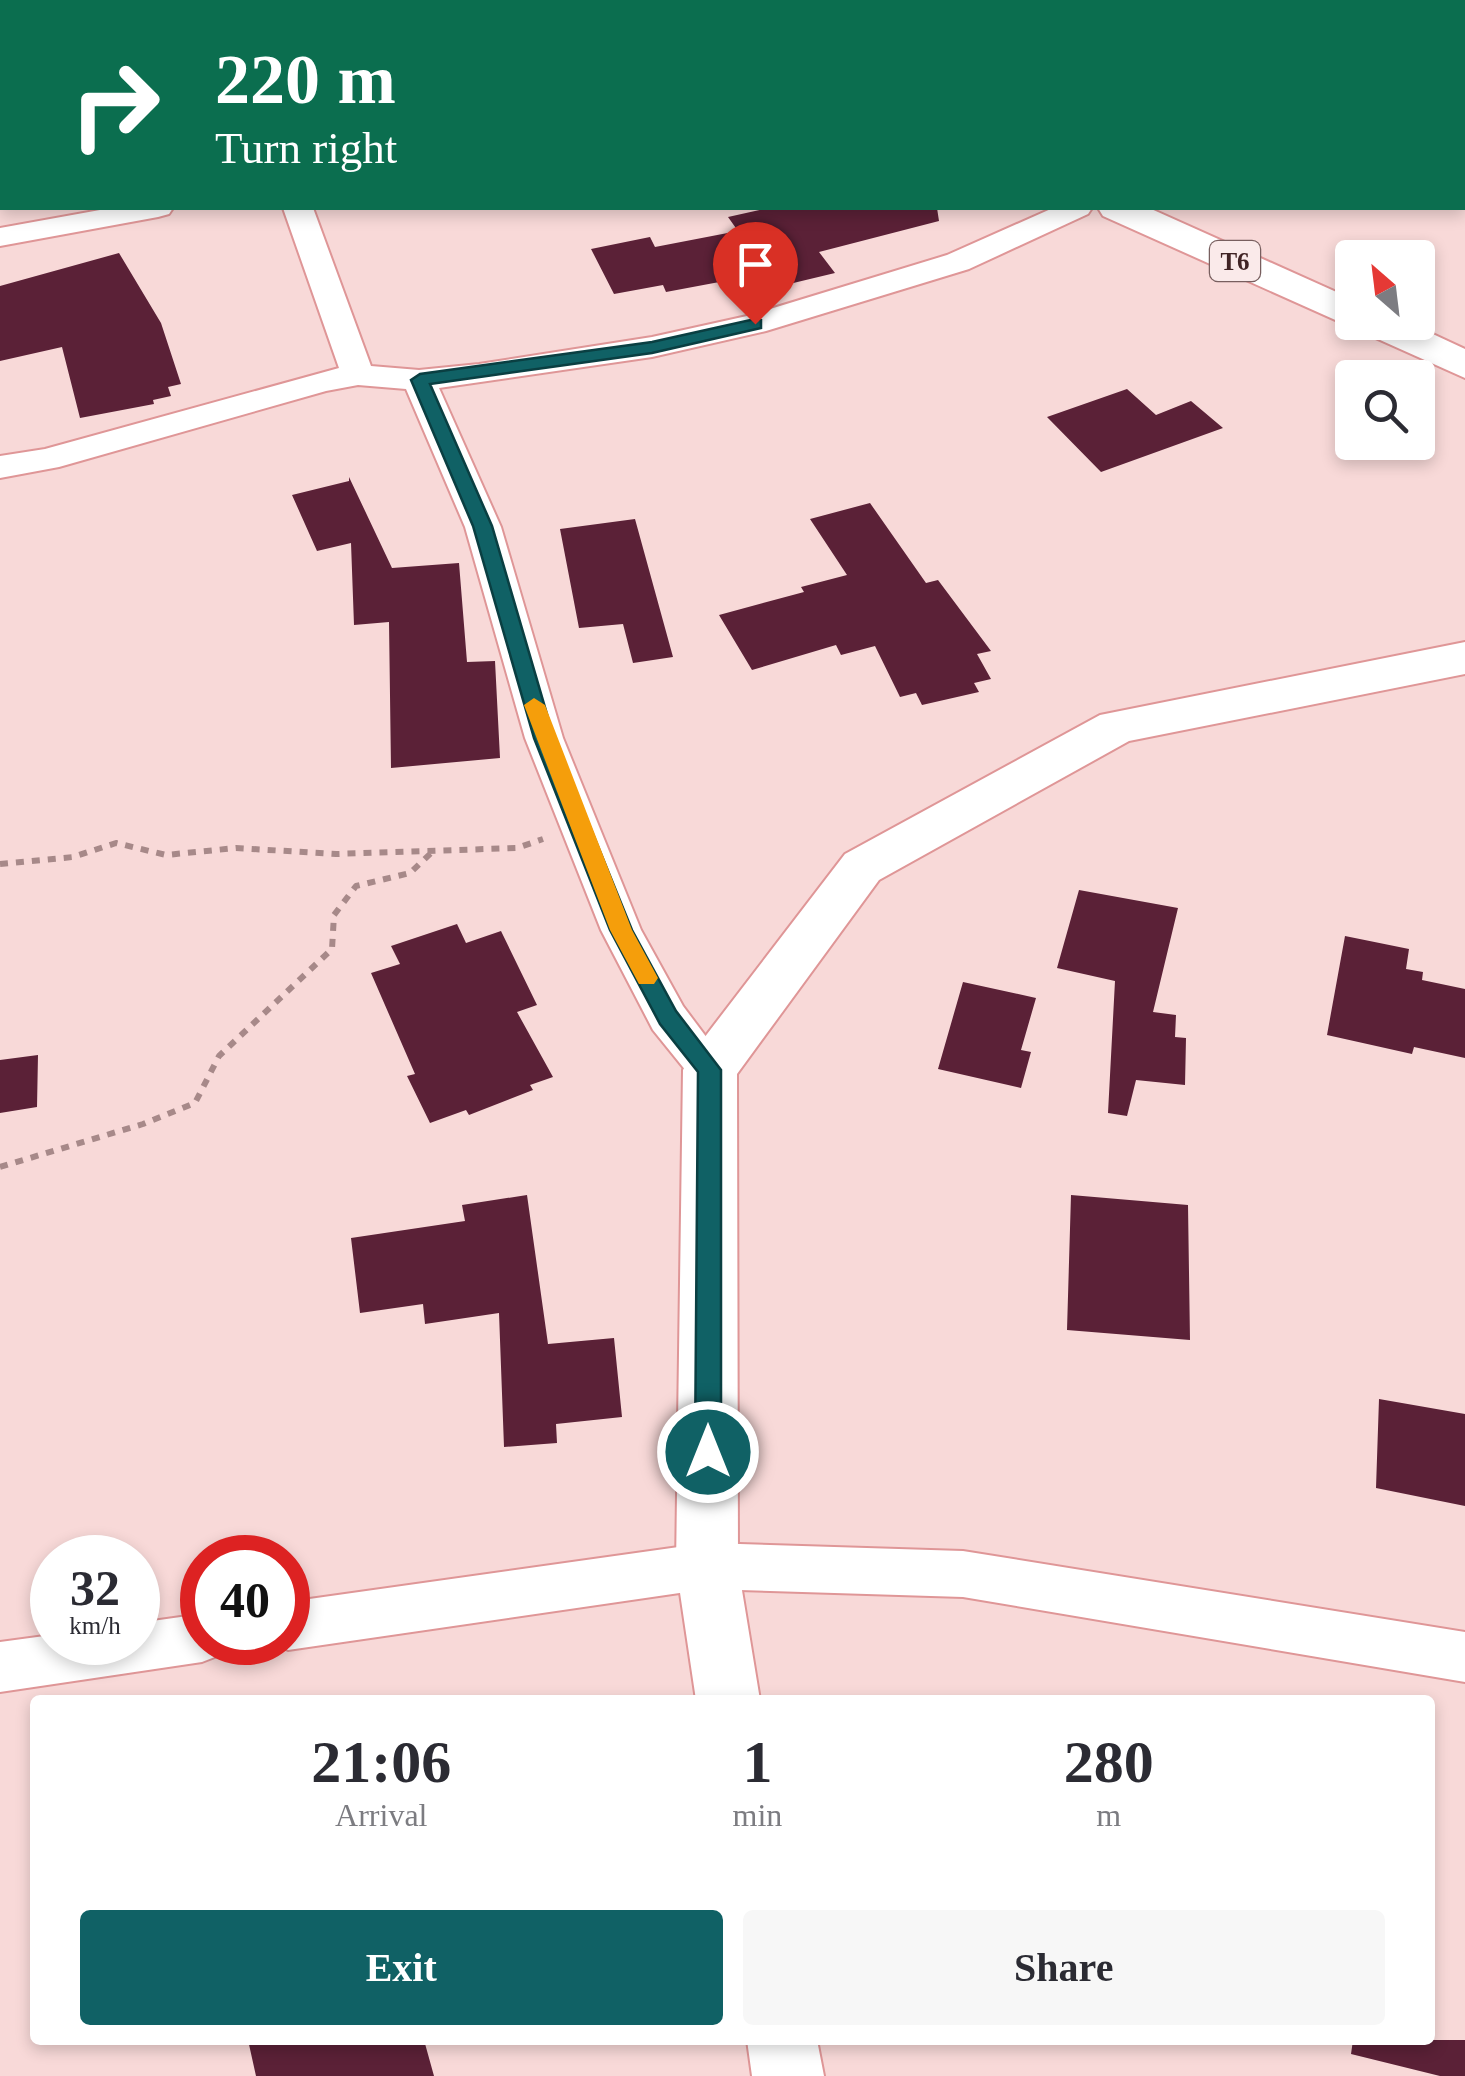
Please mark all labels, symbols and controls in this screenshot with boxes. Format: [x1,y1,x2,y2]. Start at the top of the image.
icon: right [50,40,180,170]
text: 220 m [215,41,396,118]
text: Turn right [215,123,397,173]
pin [713,222,798,325]
icon: arrive [728,237,783,292]
north arrow [1335,240,1435,340]
map controls [1335,240,1435,460]
road number: T6 [1210,241,1260,281]
button: search [1335,360,1435,460]
position arrow [656,1400,760,1504]
speed limit sign: 40 [180,1535,310,1665]
text: 32 [70,1560,120,1616]
text: km/h [69,1612,121,1639]
text: 21:06 [311,1729,451,1795]
text: 1 [742,1729,772,1795]
text: 280 [1064,1729,1154,1795]
text: Arrival [335,1797,427,1833]
text: min [733,1797,782,1833]
text: m [1096,1797,1121,1833]
button: Exit [80,1910,723,2025]
button: Share [743,1910,1385,2025]

